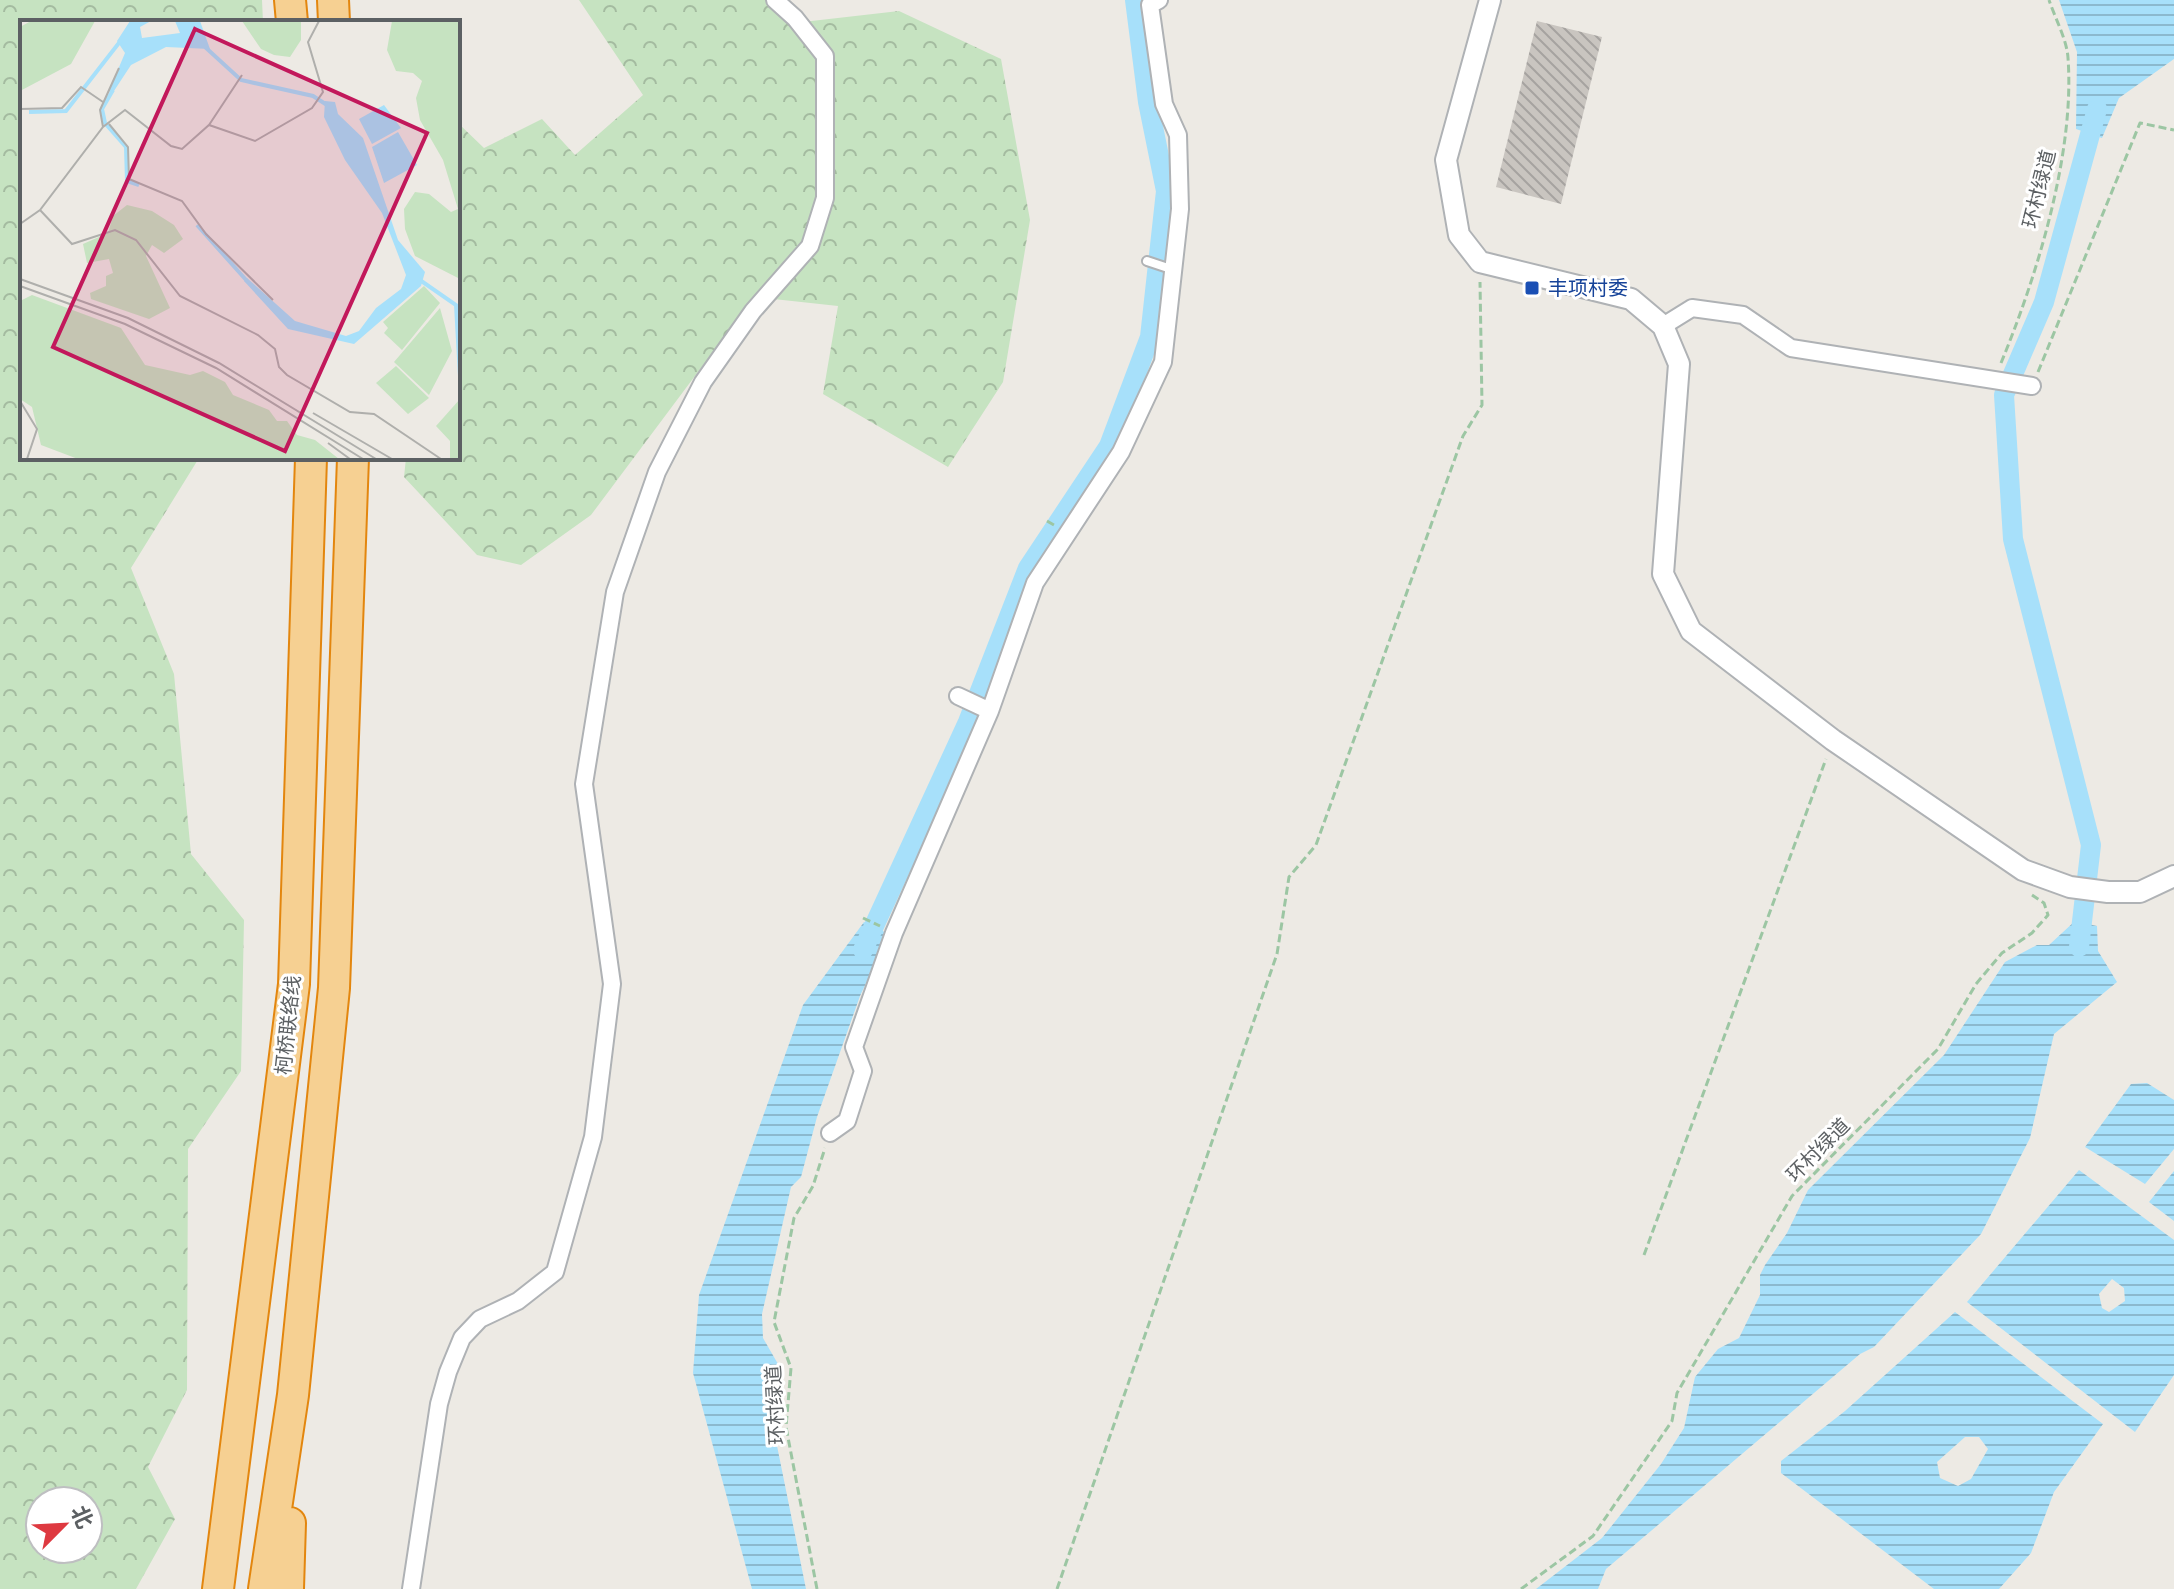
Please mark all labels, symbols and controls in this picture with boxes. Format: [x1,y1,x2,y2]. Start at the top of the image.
inset map [20,20,460,460]
street label: 环村绿道 [2016,147,2062,231]
place label: 丰项村委 [1548,274,1628,302]
marker: 丰项村委 [1523,279,1541,297]
street label: 柯桥联络线 [269,974,307,1076]
street label: 环村绿道 [1780,1112,1856,1188]
street label: 环村绿道 [759,1364,791,1446]
north arrow [24,1485,104,1565]
text: 北 [63,1501,100,1533]

